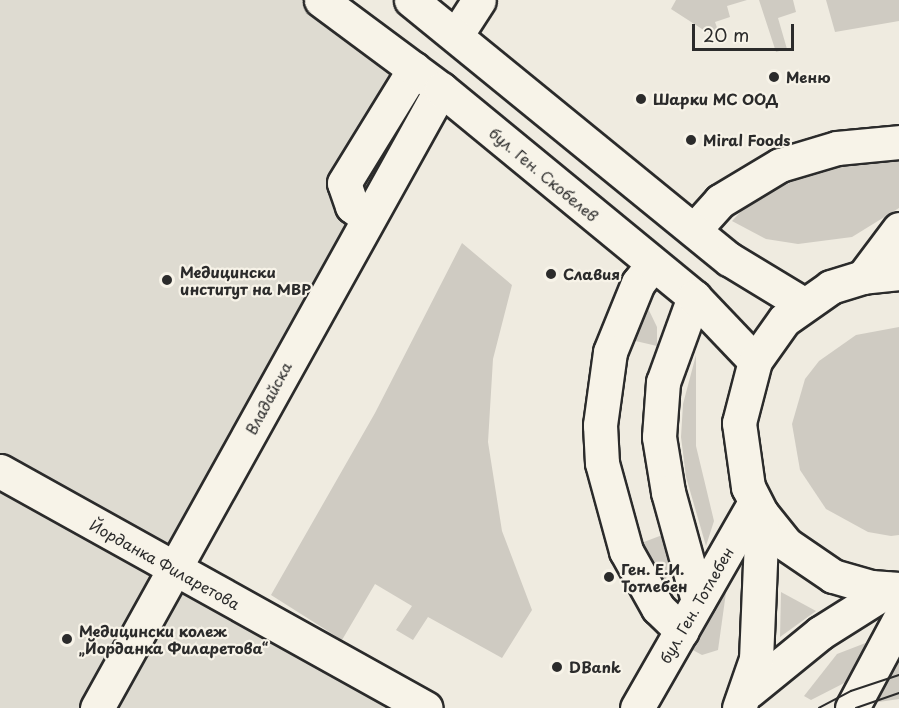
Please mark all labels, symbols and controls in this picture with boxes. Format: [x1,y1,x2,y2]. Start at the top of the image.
scale bar [695,12,797,50]
text: 20 m [703,21,749,48]
place label: Меню [786,68,830,86]
marker: Меню [767,70,781,84]
place label: Шарки МС ООД [653,90,780,108]
marker: Шарки МС ООД [634,92,648,106]
street label: бул. Ген. Скобелев [486,123,602,225]
place label: Miral Foods [703,131,791,149]
marker: Miral Foods [684,133,698,147]
place label: Медицински институт на МВР [180,262,312,297]
place label: Славия [563,265,620,283]
marker: Славия [544,267,558,281]
marker: Медицински институт на МВР [158,271,176,289]
street label: Владайска [241,359,295,437]
street label: Йорданка Филаретова [86,515,244,613]
street label: бул. Ген. Тотлебен [655,543,737,667]
place label: Ген. Е.И. Тотлебен [621,559,687,594]
marker: Ген. Е.И. Тотлебен [602,570,616,584]
place label: Медицински колеж „Йорданка Филаретова“ [79,621,269,656]
marker: Медицински колеж „Йорданка Филаретова“ [60,632,74,646]
place label: DBank [569,658,621,676]
marker: DBank [550,660,564,674]

